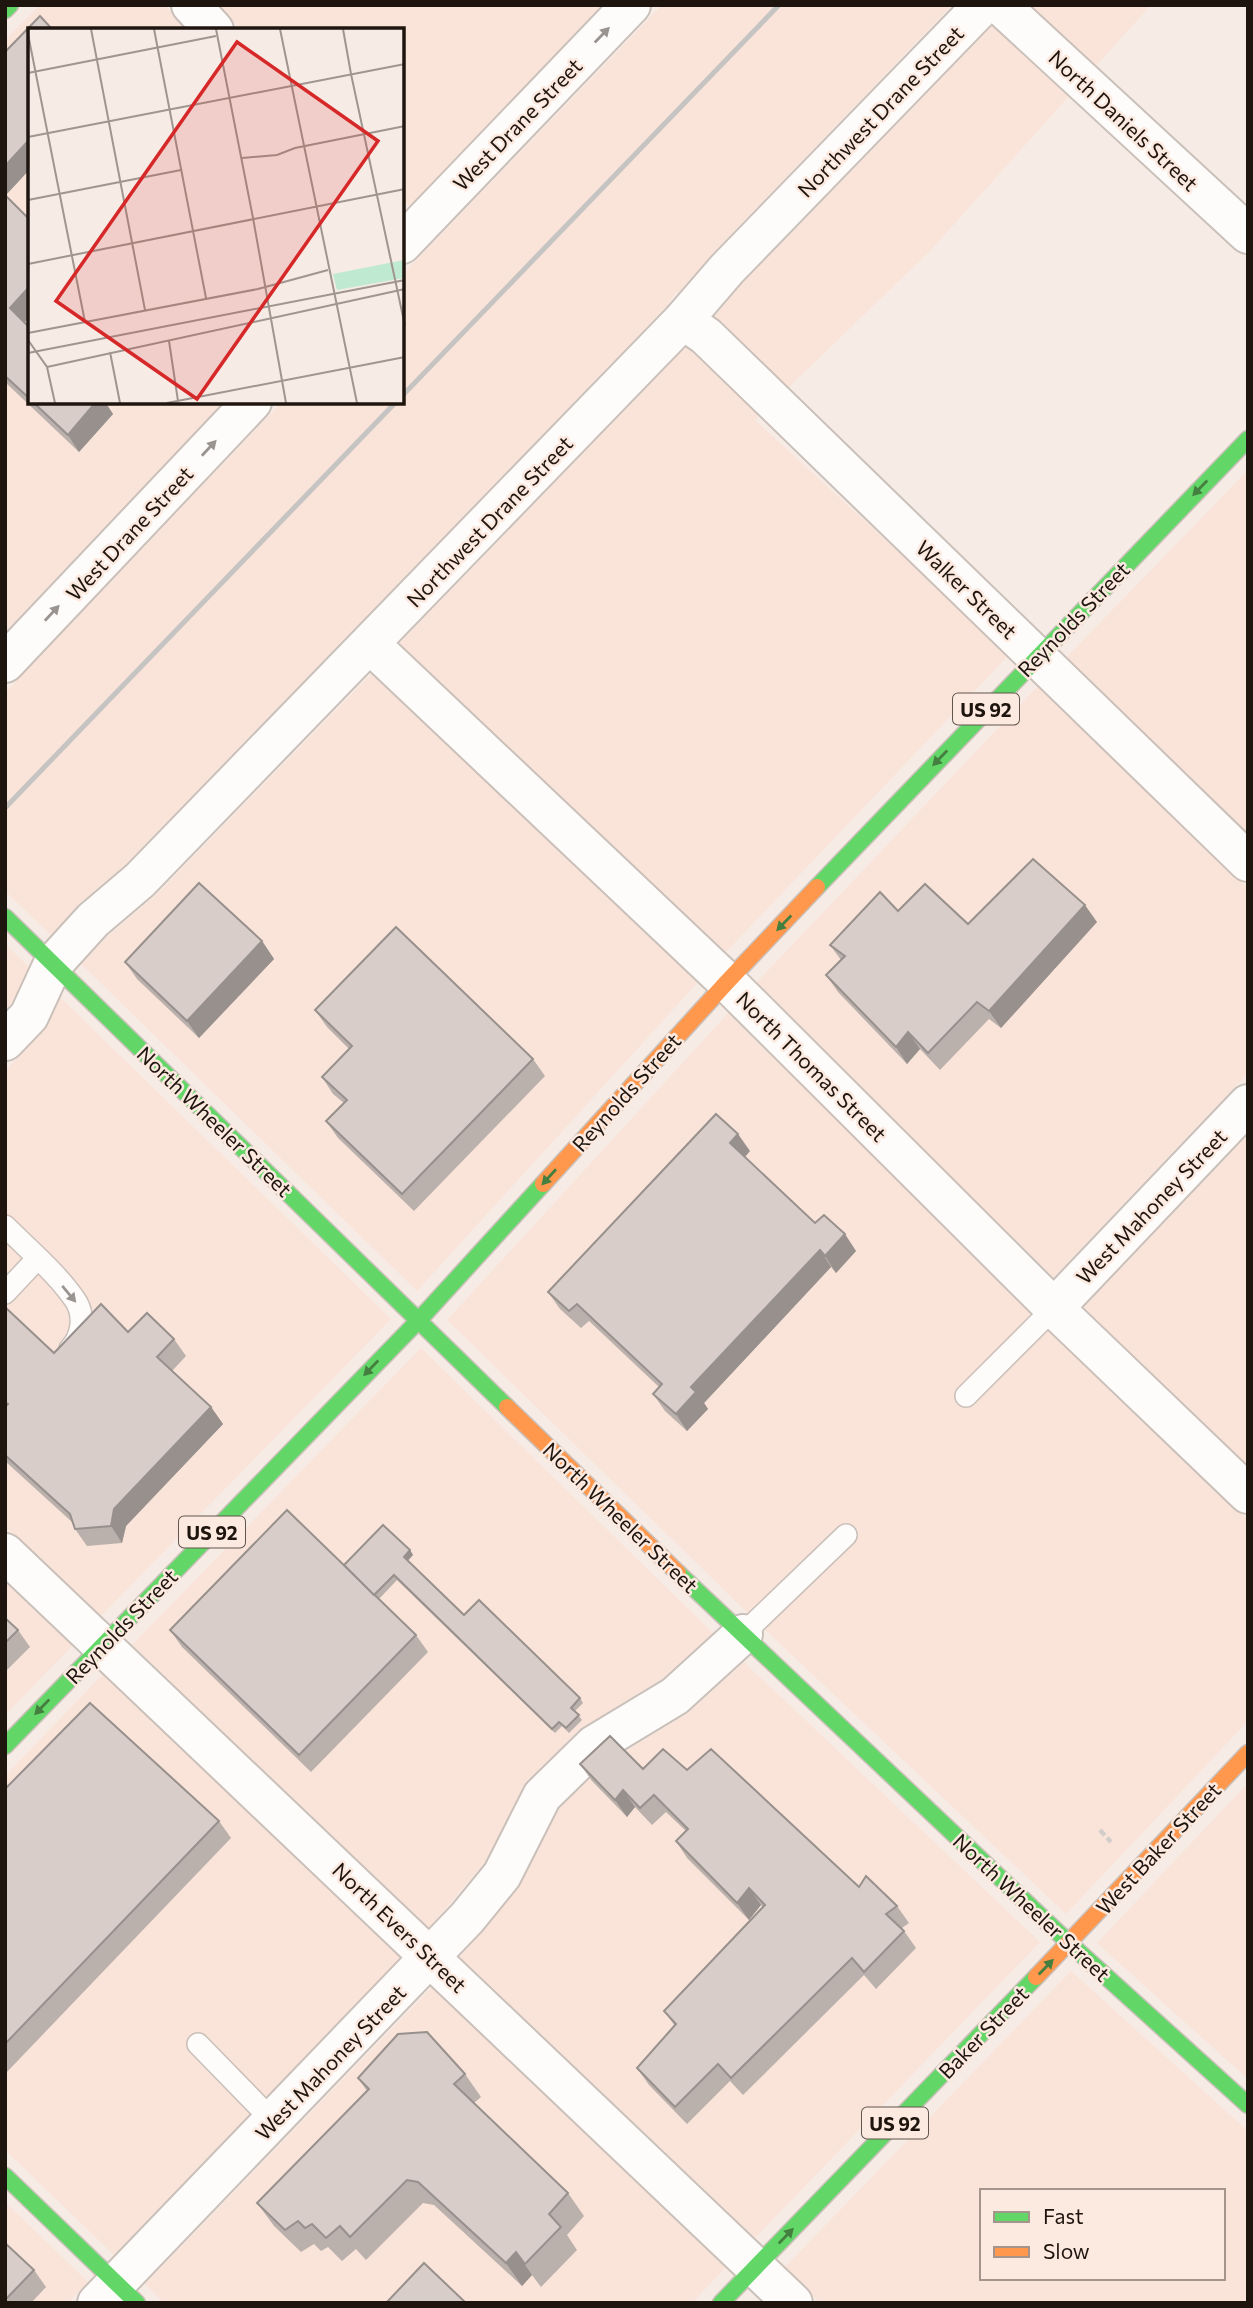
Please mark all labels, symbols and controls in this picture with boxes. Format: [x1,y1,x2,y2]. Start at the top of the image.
street label: Northwest Drane Street [792,20,968,202]
one-way arrow [594,27,610,44]
inset map [28,28,404,404]
street label: North Daniels Street [1044,44,1204,196]
street label: West Drane Street [447,53,587,195]
street label: Northwest Drane Street [401,430,577,612]
one-way arrow [200,440,216,457]
street label: West Drane Street [60,461,198,605]
one-way arrow [1193,479,1209,496]
street label: Walker Street [911,535,1023,643]
street label: Reynolds Street [1012,556,1134,682]
one-way arrow [44,605,60,622]
road number: US 92 [953,694,1019,724]
one-way arrow [933,749,949,766]
one-way arrow [775,914,792,931]
street label: North Thomas Street [732,986,892,1146]
street label: Reynolds Street [567,1028,685,1156]
street label: North Wheeler Street [133,1041,297,1201]
street label: West Mahoney Street [1071,1123,1231,1289]
one-way arrow [541,1168,557,1186]
one-way arrow [61,1284,76,1302]
one-way arrow [363,1360,380,1377]
street label: North Wheeler Street [539,1437,703,1597]
road number: US 92 [179,1516,245,1548]
street label: Reynolds Street [60,1563,182,1689]
one-way arrow [34,1699,51,1716]
street label: West Baker Street [1090,1777,1226,1919]
street label: North Wheeler Street [948,1828,1116,1986]
street label: North Evers Street [328,1857,472,1997]
one-way arrow [1037,1958,1054,1975]
street label: West Mahoney Street [250,1979,410,2145]
street label: Baker Street [933,1981,1033,2083]
road number: US 92 [862,2108,928,2138]
legend [980,2189,1225,2280]
text: Fast [1043,2203,1084,2228]
one-way arrow [777,2228,793,2245]
text: Slow [1043,2238,1090,2263]

